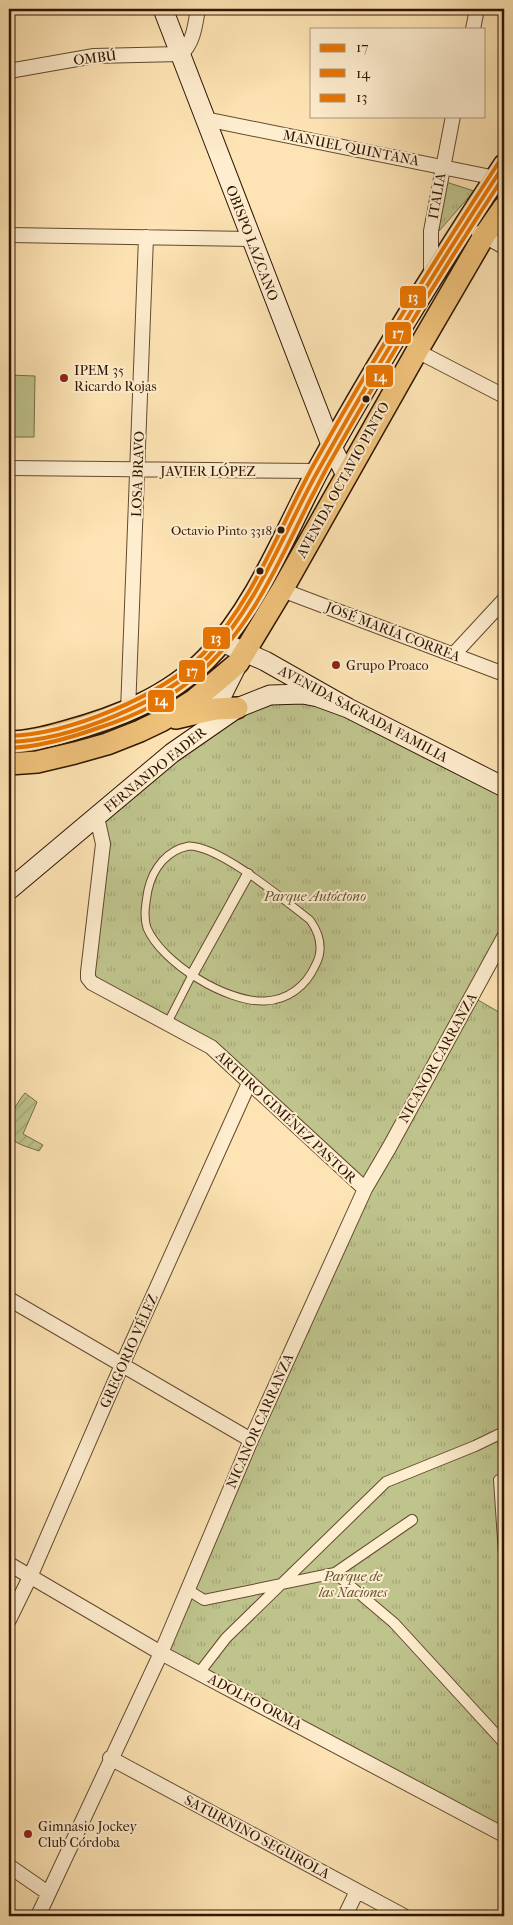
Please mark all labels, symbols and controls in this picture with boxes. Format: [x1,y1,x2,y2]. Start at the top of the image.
legend [310,28,486,118]
text: 17 [356,38,369,56]
street label: OMBÚ [72,46,118,69]
text: 14 [356,64,371,82]
text: 13 [356,88,368,106]
street label: MANUEL QUINTANA [281,126,422,170]
street label: ITALIA [425,171,450,220]
street label: OBISPO LAZCANO [222,183,282,303]
line badge: 13 [399,285,427,309]
text: 13 [408,289,419,306]
line badge: 17 [384,321,412,345]
text: 17 [392,325,404,342]
place label: IPEM 35 Ricardo Rojas [74,362,157,395]
line badge: 14 [365,364,394,388]
text: 14 [373,368,387,385]
marker: IPEM 35 Ricardo Rojas [58,372,70,384]
unlabelled marker [361,394,371,404]
street label: AVENIDA OCTAVIO PINTO [292,399,393,562]
street label: LOSA BRAVO [128,431,148,517]
street label: JAVIER LÓPEZ [159,462,256,480]
place label: Octavio Pinto 3318 [171,523,272,538]
marker: Octavio Pinto 3318 [276,525,286,535]
unlabelled marker [255,566,265,576]
street label: JOSÉ MARÍA CORREA [322,597,464,666]
line badge: 13 [202,626,231,650]
text: 13 [211,630,222,647]
place label: Grupo Proaco [346,657,429,674]
line badge: 17 [178,659,206,683]
marker: Grupo Proaco [330,659,342,671]
street label: AVENIDA SAGRADA FAMILIA [274,662,451,766]
text: 17 [186,663,198,680]
line badge: 14 [147,689,175,713]
text: 14 [154,692,168,709]
street label: FERNANDO FADER [100,723,210,816]
park label: Parque Autóctono [263,888,366,905]
street label: NICANOR CARRANZA [395,989,481,1126]
street label: ARTURO GIMÉNEZ PASTOR [211,1046,361,1187]
street label: GREGORIO VÉLEZ [95,1290,162,1411]
street label: NICANOR CARRANZA [223,1350,298,1491]
park label: Parque de las Naciones [318,1568,388,1601]
street label: ADOLFO ORMA [204,1670,306,1734]
street label: SATURNINO SEGUROLA [181,1791,333,1883]
place label: Gimnasio Jockey Club Córdoba [38,1818,138,1851]
marker: Gimnasio Jockey Club Córdoba [22,1828,34,1840]

